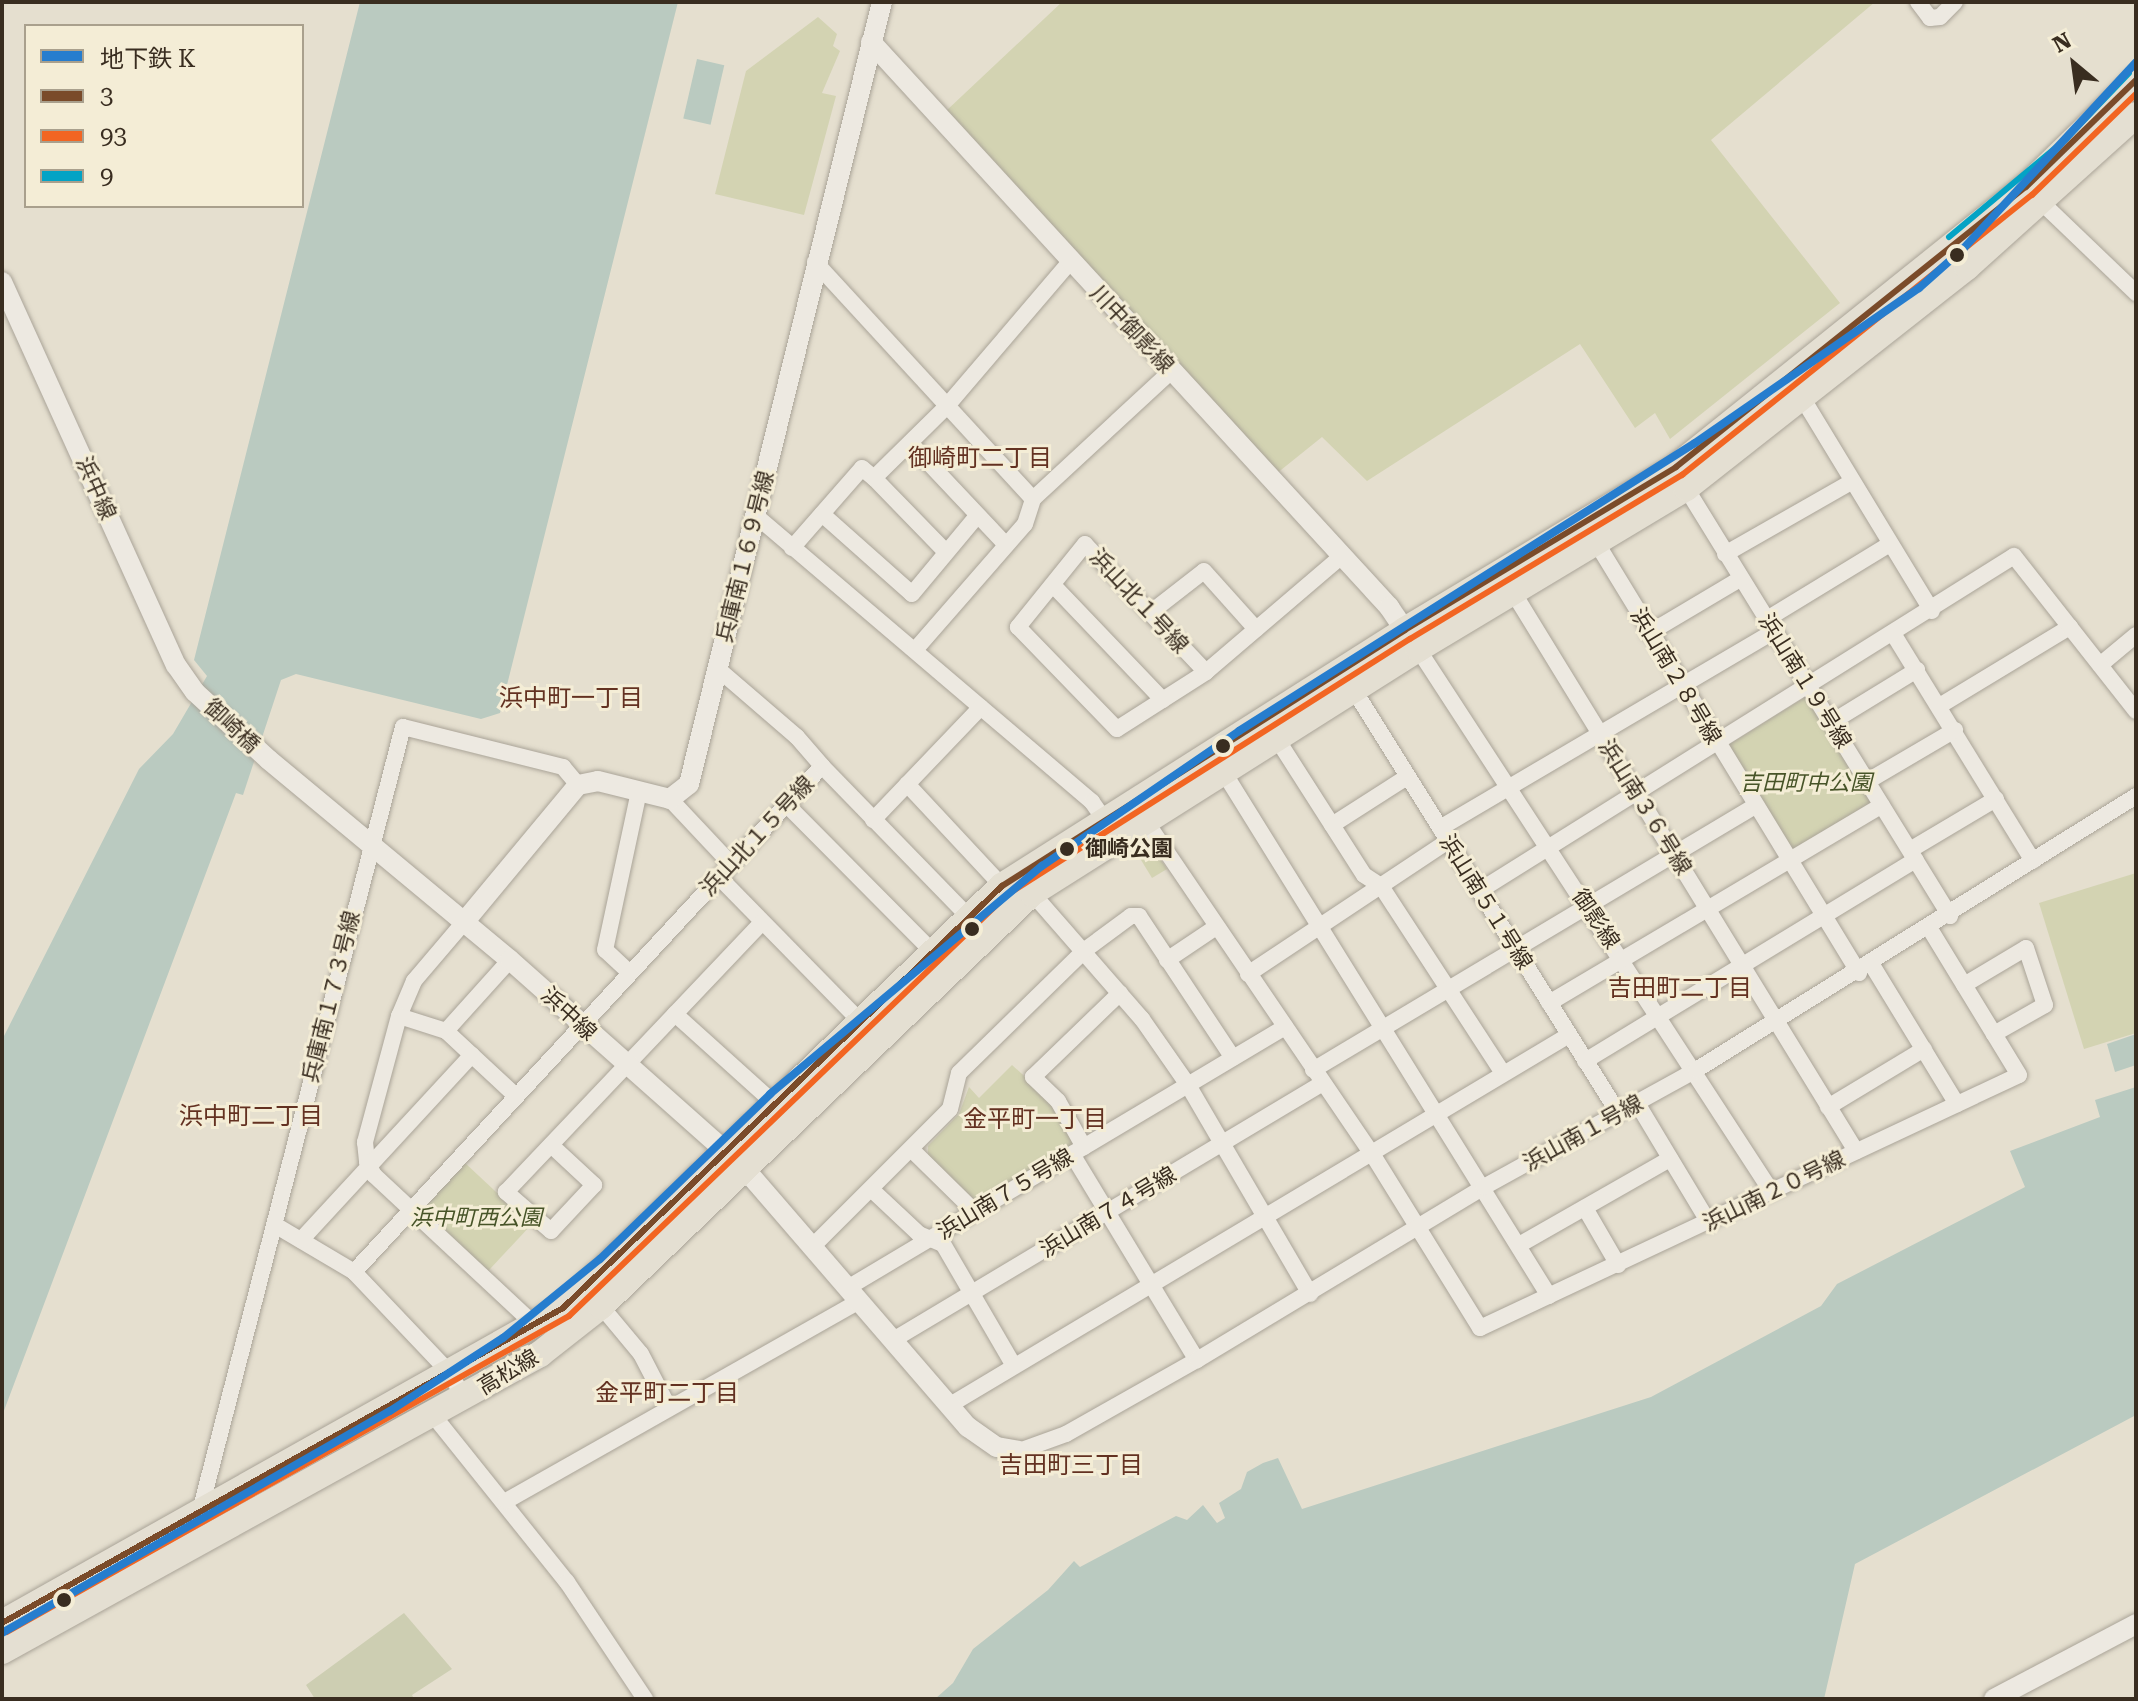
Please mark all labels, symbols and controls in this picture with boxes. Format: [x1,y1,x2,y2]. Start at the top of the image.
legend [24,24,304,208]
north arrow [2034,24,2114,104]
text: N [2049,28,2076,58]
text: 地下鉄 K [100,45,196,73]
text: 3 [100,82,113,110]
text: 93 [100,122,127,150]
text: 9 [100,162,113,190]
unlabelled marker [1949,247,1965,263]
street label: 川中御影線 [1085,280,1179,378]
district label: 御崎町二丁目 [908,445,1052,473]
street label: 浜中線 [71,452,121,524]
street label: 兵庫南１６９号線 [711,468,779,646]
street label: 浜山北１号線 [1084,544,1194,658]
street label: 浜山南２８号線 [1625,603,1727,749]
street label: 浜山南１９号線 [1753,609,1857,753]
district label: 浜中町一丁目 [499,685,643,713]
street label: 御崎橋 [199,694,265,758]
street label: 浜山南３６号線 [1593,735,1697,879]
unlabelled marker [1215,738,1231,754]
park label: 吉田町中公園 [1740,770,1872,796]
street label: 浜山北１５号線 [695,771,819,901]
street label: 浜山南５１号線 [1434,830,1538,974]
place label: 御崎公園 [1085,836,1173,862]
marker: 御崎公園 [1056,838,1078,860]
street label: 御影線 [1567,884,1625,954]
street label: 兵庫南１７３号線 [297,908,365,1086]
unlabelled marker [964,921,980,937]
district label: 吉田町二丁目 [1608,975,1752,1003]
street label: 浜中線 [536,982,602,1046]
street label: 浜山南１号線 [1519,1089,1647,1177]
district label: 浜中町二丁目 [179,1103,323,1131]
district label: 金平町一丁目 [963,1106,1107,1134]
street label: 浜山南７５号線 [932,1143,1078,1245]
street label: 浜山南２０号線 [1699,1145,1849,1237]
street label: 浜山南７４号線 [1035,1161,1181,1263]
park label: 浜中町西公園 [410,1205,542,1231]
street label: 高松線 [473,1344,543,1400]
district label: 金平町二丁目 [595,1380,739,1408]
district label: 吉田町三丁目 [999,1452,1143,1480]
unlabelled marker [56,1592,72,1608]

